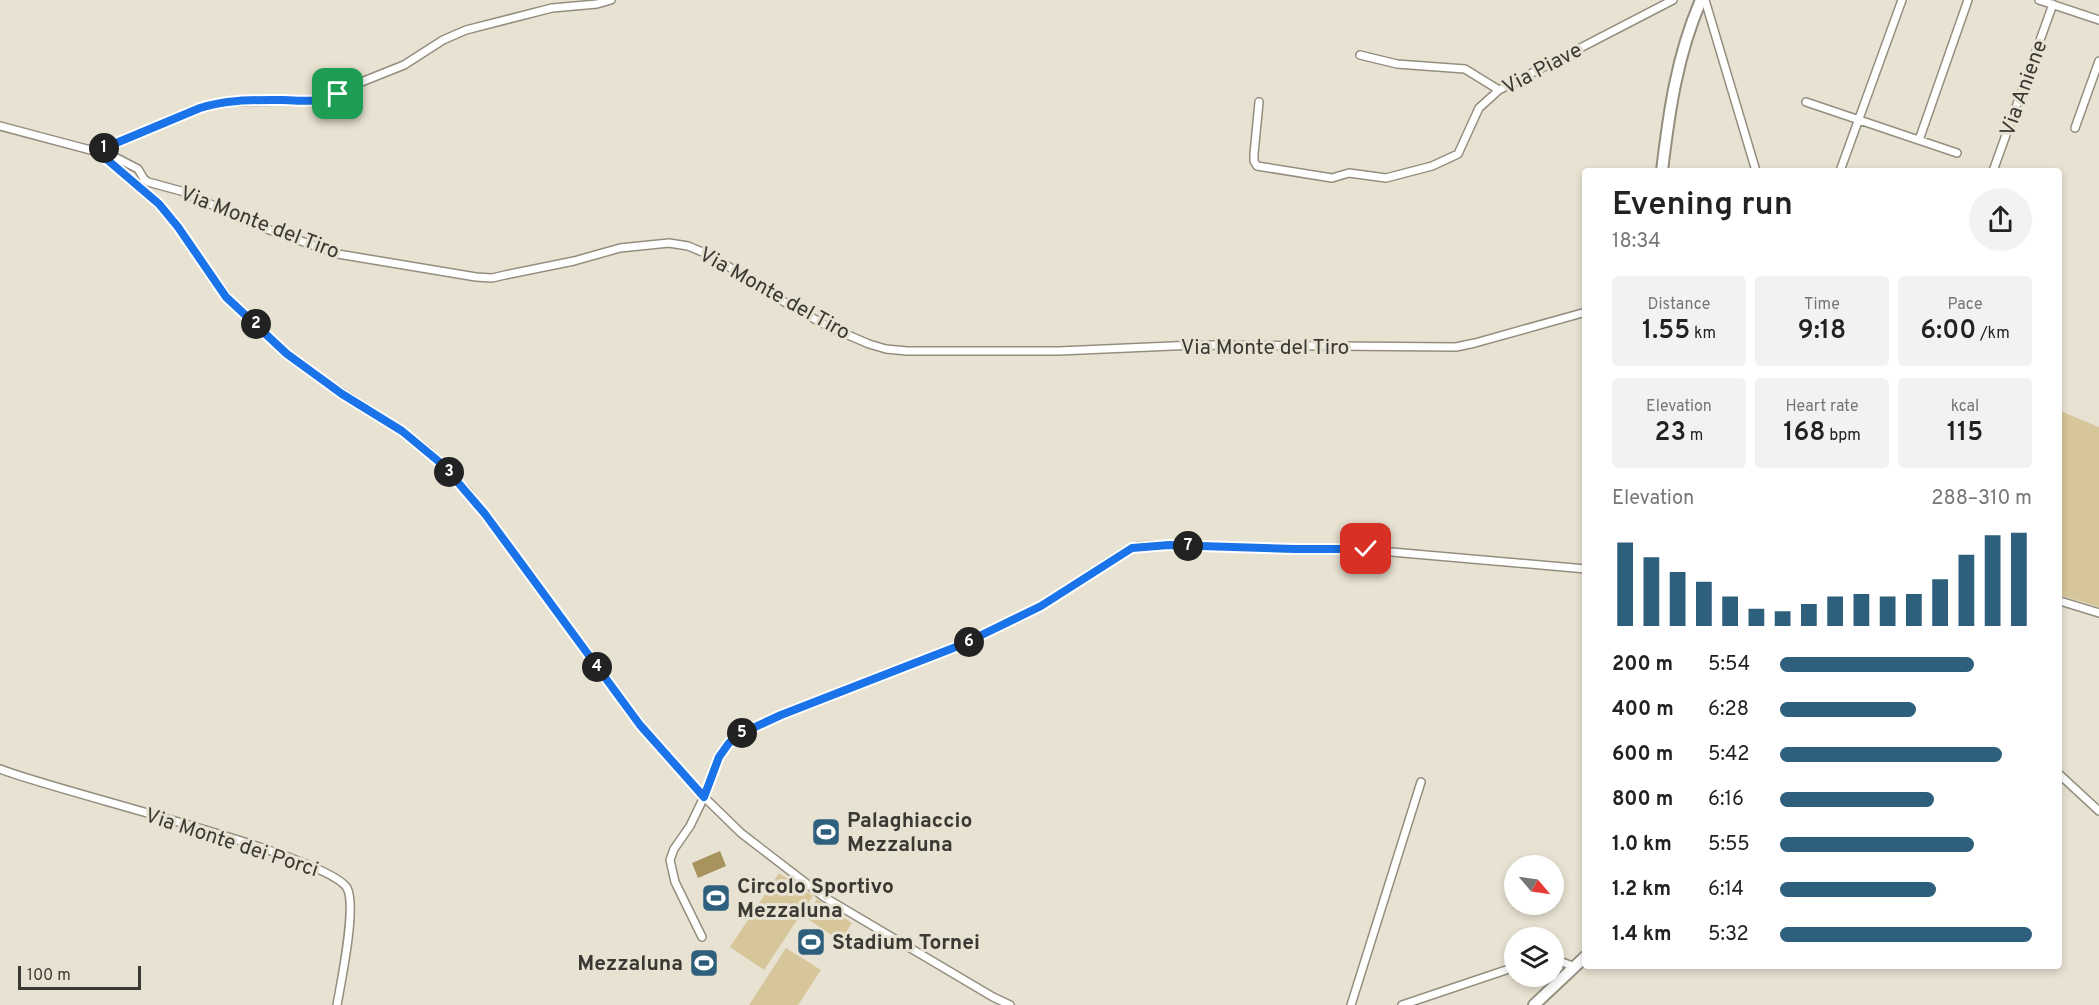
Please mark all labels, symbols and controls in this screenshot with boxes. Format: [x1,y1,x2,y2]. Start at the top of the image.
street label: Via Piave [1498,37,1587,102]
street label: Via Aniene [1995,37,2054,140]
pin [312,68,363,119]
icon: arrive [321,77,354,110]
pin: 1 [89,133,119,163]
text: 1 [101,138,107,158]
street label: Via Monte del Tiro [176,181,343,266]
text: Evening run [1612,185,1793,227]
button: share [1969,188,2032,251]
text: 18:34 [1612,229,1661,255]
street label: Via Monte del Tiro [694,242,855,347]
text: Distance [1648,295,1710,315]
text: Time [1804,295,1840,315]
text: Pace [1947,295,1983,315]
pin: 2 [241,309,271,339]
text: 2 [251,314,261,334]
text: 1.55 [1642,315,1690,348]
text: 9:18 [1798,315,1846,348]
text: 6:00 [1920,315,1976,348]
text: km [1690,324,1716,344]
text: /km [1976,324,2010,344]
street label: Via Monte del Tiro [1181,335,1349,362]
text: Elevation [1646,397,1712,417]
text: Heart rate [1785,397,1859,417]
text: kcal [1951,397,1979,417]
text: 23 [1655,417,1686,450]
text: 168 [1783,417,1826,450]
text: 115 [1947,417,1983,450]
text: m [1686,426,1703,446]
text: bpm [1826,426,1861,446]
pin: 3 [434,457,464,487]
text: 3 [444,462,454,482]
text: Elevation [1612,486,1694,512]
text: 288–310 m [1931,486,2032,512]
pin [1340,523,1391,574]
pin: 7 [1173,531,1203,561]
icon: check [1349,532,1382,565]
text: 7 [1184,536,1192,556]
pin: 6 [954,627,984,657]
text: 6 [964,632,974,652]
pin: 4 [582,652,612,682]
text: 200 m [1612,652,1673,678]
text: 5:54 [1708,652,1750,678]
text: 4 [592,657,602,677]
text: 400 m [1612,697,1674,723]
text: 6:28 [1708,697,1749,723]
pin: 5 [727,718,757,748]
text: 5 [737,723,747,743]
text: 600 m [1612,742,1673,768]
text: 5:42 [1708,742,1750,768]
text: 800 m [1612,787,1673,813]
text: 6:16 [1708,787,1744,813]
street label: Via Monte dei Porci [141,803,322,884]
place label: Palaghiaccio Mezzaluna [847,808,972,859]
sports icon: Palaghiaccio Mezzaluna [810,816,842,848]
text: 1.0 km [1612,832,1672,858]
text: 5:55 [1708,832,1750,858]
north arrow [1504,855,1564,915]
map controls [1504,855,1564,987]
place label: Circolo Sportivo Mezzaluna [737,874,894,925]
text: 1.2 km [1612,877,1671,903]
text: 6:14 [1708,877,1744,903]
sports icon: Circolo Sportivo Mezzaluna [700,882,732,914]
text: 1.4 km [1612,922,1672,948]
text: 5:32 [1708,922,1749,948]
sports icon: Stadium Tornei [795,926,827,958]
button: layers [1504,927,1564,987]
place label: Stadium Tornei [832,930,980,957]
sports icon: Mezzaluna [688,947,720,979]
place label: Mezzaluna [577,951,683,978]
scale bar [18,963,141,990]
text: 100 m [27,966,71,986]

